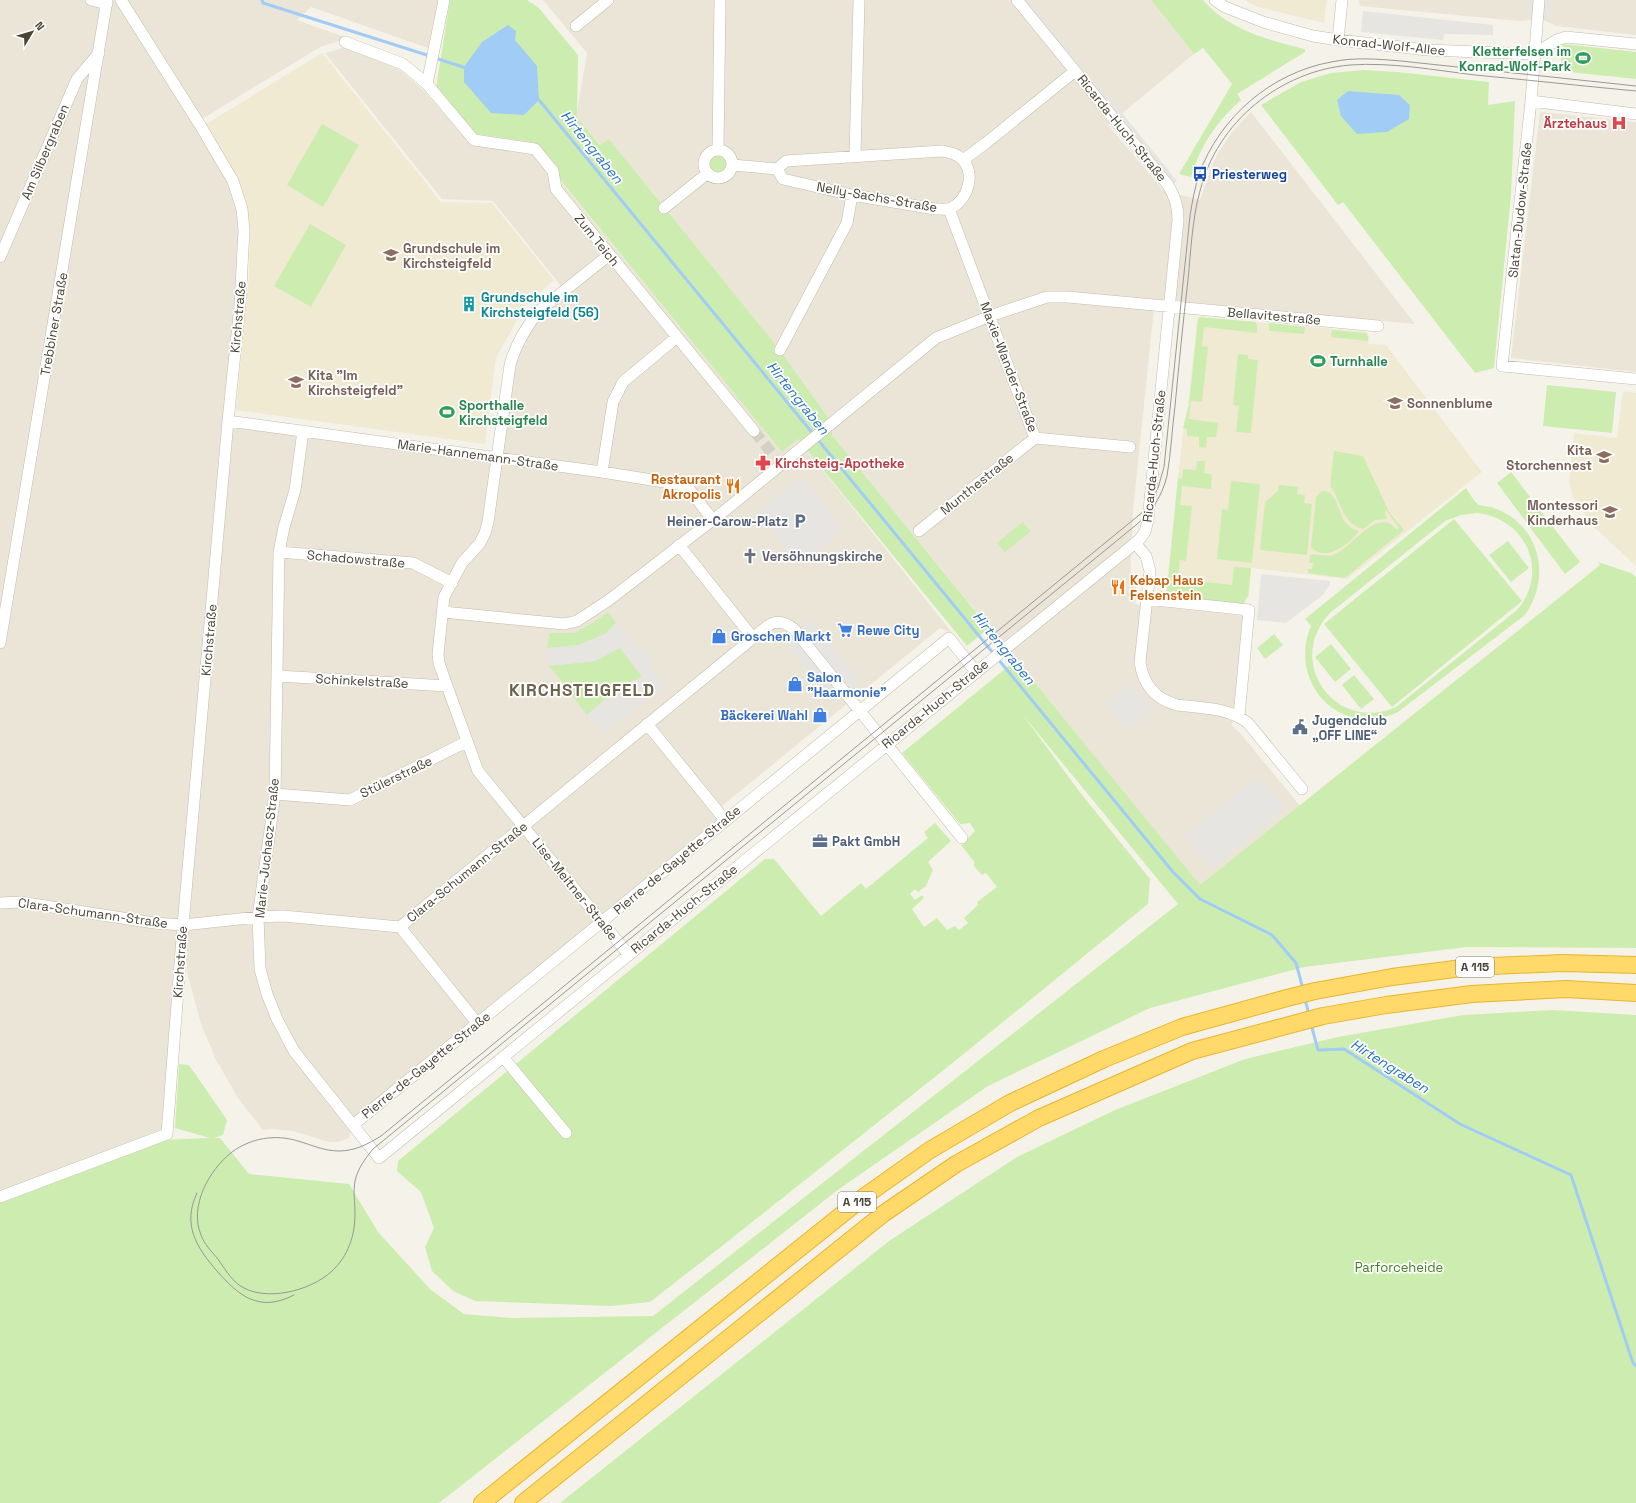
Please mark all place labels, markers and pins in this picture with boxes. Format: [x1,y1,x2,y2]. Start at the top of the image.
place label: Kletterfelsen im Konrad-Wolf-Park [1459,43,1572,75]
sports icon: Kletterfelsen im Konrad-Wolf-Park [1574,49,1592,67]
hospital icon: Ärztehaus [1610,114,1628,132]
place label: Ärztehaus [1544,115,1607,132]
bus stop icon: Priesterweg [1191,165,1209,183]
place label: Priesterweg [1212,166,1287,183]
place label: Grundschule im Kirchsteigfeld [403,240,500,272]
school or university icon: Grundschule im Kirchsteigfeld [382,246,400,264]
place label: Grundschule im Kirchsteigfeld (56) [481,289,599,321]
building icon: Grundschule im Kirchsteigfeld (56) [460,295,478,313]
sports icon: Turnhalle [1309,352,1327,370]
place label: Turnhalle [1330,353,1388,370]
place label: Kita "Im Kirchsteigfeld" [308,367,403,399]
school or university icon: Kita "Im Kirchsteigfeld" [287,373,305,391]
school or university icon: Sonnenblume [1386,394,1404,412]
place label: Sonnenblume [1407,395,1493,412]
place label: Sporthalle Kirchsteigfeld [459,397,547,429]
sports icon: Sporthalle Kirchsteigfeld [438,403,456,421]
place label: Kita Storchennest [1506,442,1592,474]
school or university icon: Kita Storchennest [1595,448,1613,466]
pharmacy icon: Kirchsteig-Apotheke [754,454,772,472]
place label: Kirchsteig-Apotheke [775,455,904,472]
place label: Restaurant Akropolis [651,471,721,503]
restaurant icon: Restaurant Akropolis [724,477,742,495]
place label: Montessori Kinderhaus [1527,497,1598,529]
school or university icon: Montessori Kinderhaus [1601,503,1619,521]
parking icon: Heiner-Carow-Platz [791,512,809,530]
place label: Heiner-Carow-Platz [667,513,788,530]
church icon: Versöhnungskirche [741,547,759,565]
place label: Versöhnungskirche [762,548,883,565]
place label: Kebap Haus Felsenstein [1130,572,1204,604]
restaurant icon: Kebap Haus Felsenstein [1109,578,1127,596]
supermarket icon: Rewe City [836,621,854,639]
place label: Rewe City [857,622,919,639]
shop icon: Groschen Markt [710,627,728,645]
place label: Groschen Markt [731,628,831,645]
place label: Salon "Haarmonie" [807,669,887,701]
shop icon: Salon "Haarmonie" [786,675,804,693]
shop icon: Bäckerei Wahl [811,706,829,724]
place label: Bäckerei Wahl [720,707,808,724]
place label: Jugendclub „OFF LINE“ [1312,712,1387,744]
public building icon: Jugendclub „OFF LINE“ [1291,718,1309,736]
office icon: Pakt GmbH [811,832,829,850]
place label: Pakt GmbH [832,833,900,850]

